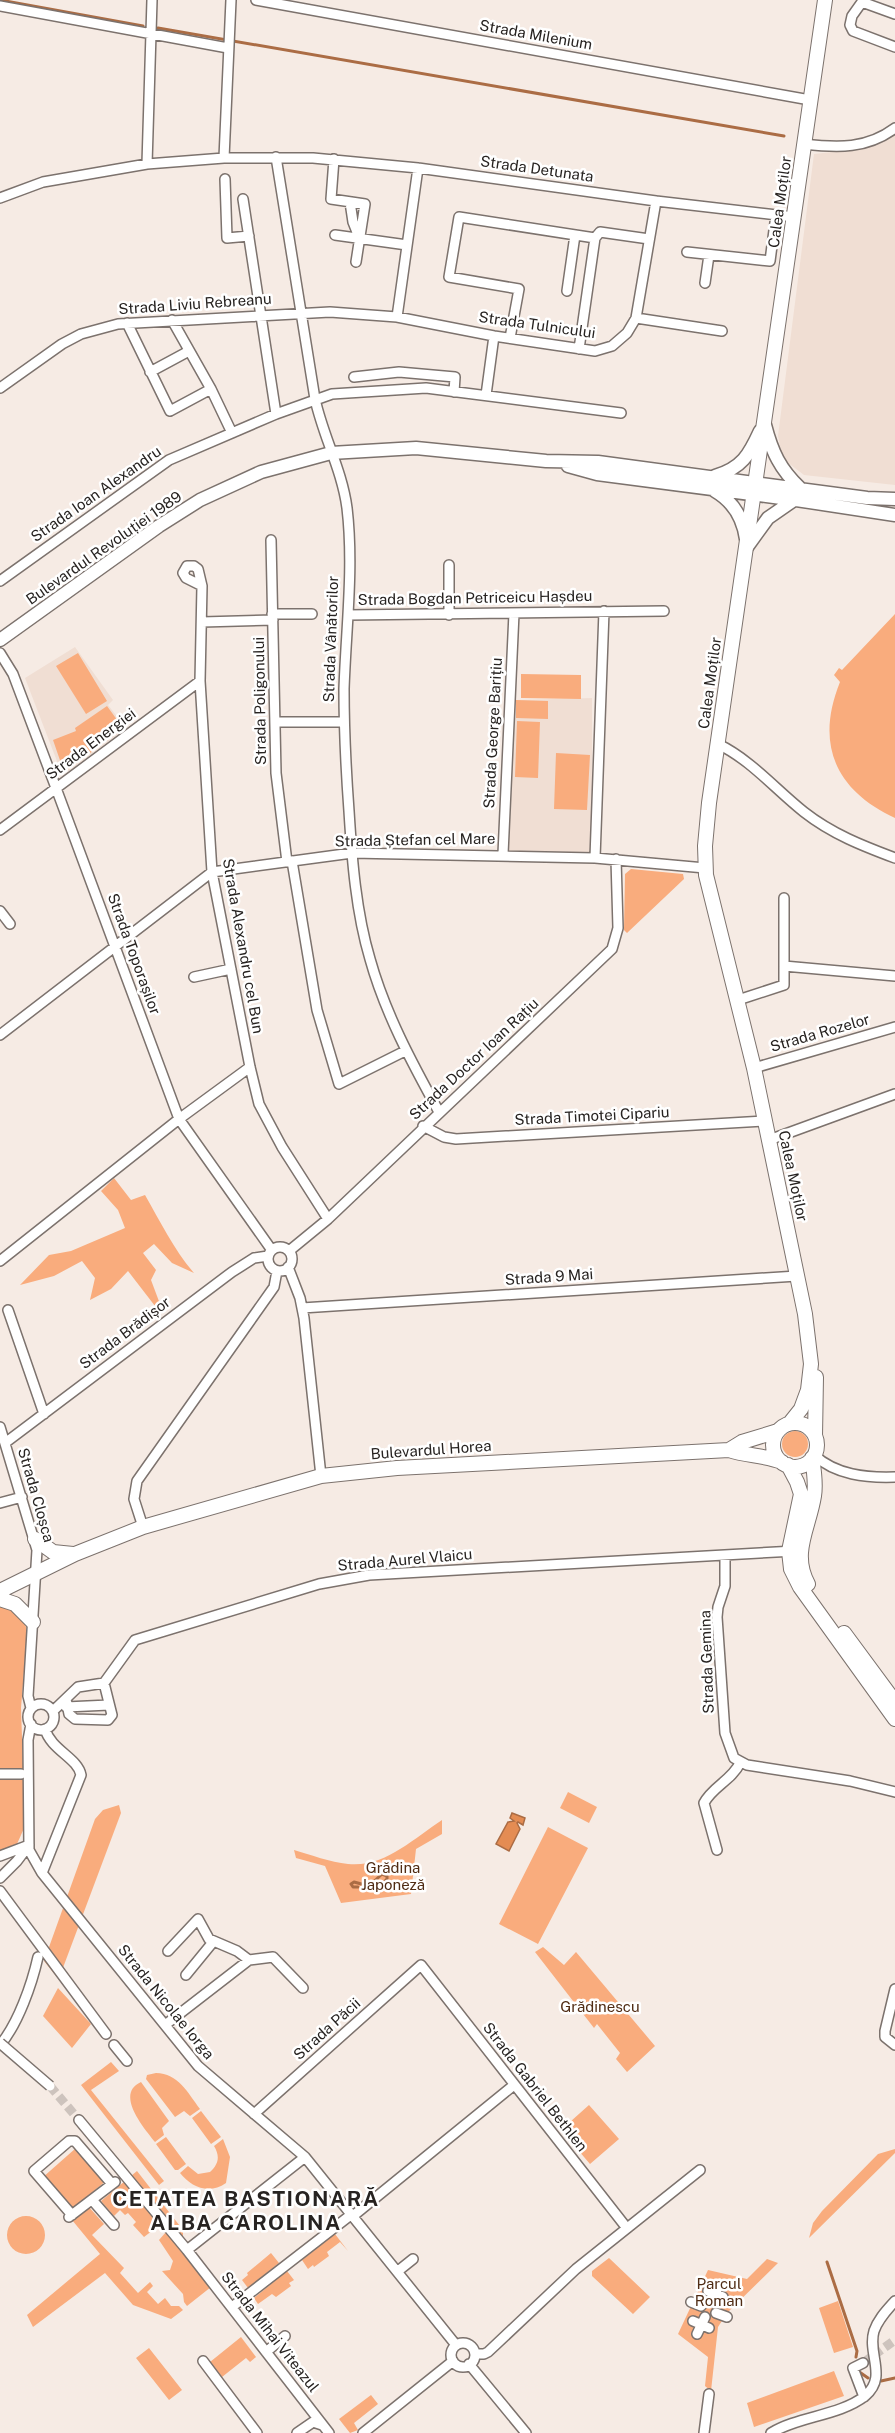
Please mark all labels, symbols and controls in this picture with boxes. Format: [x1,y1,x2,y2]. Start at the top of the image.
street label: Strada Milenium [478,16,594,53]
street label: Strada Detunata [479,152,595,185]
street label: Calea Moților [765,155,794,249]
street label: Strada Liviu Rebreanu [118,290,272,317]
street label: Strada Tulnicului [478,308,597,341]
street label: Strada Ioan Alexandru [27,442,164,545]
street label: Bulevardul Revoluției 1989 [23,487,185,608]
street label: Strada Vânătorilor [320,575,341,703]
street label: Strada Bogdan Petriceicu Hașdeu [358,587,592,608]
street label: Calea Moților [695,636,724,730]
street label: Strada Poligonului [250,637,269,765]
street label: Strada George Barițiu [480,657,505,809]
street label: Strada Energiei [43,704,139,783]
street label: Strada Ștefan cel Mare [334,830,496,849]
street label: Strada Alexandru cel Bun [220,857,267,1035]
street label: Strada Toporașilor [105,891,164,1017]
street label: Strada Doctor Ioan Rațiu [406,994,542,1123]
street label: Strada Rozelor [768,1010,872,1055]
street label: Strada Timotei Cipariu [514,1103,670,1128]
street label: Calea Moților [776,1129,811,1223]
street label: Strada 9 Mai [504,1265,594,1288]
street label: Strada Brădișor [76,1293,173,1372]
street label: Bulevardul Horea [370,1437,492,1462]
street label: Strada Cloșca [15,1446,58,1544]
street label: Strada Aurel Vlaicu [337,1545,473,1574]
street label: Strada Gemina [696,1610,717,1714]
park label: Grădina Japoneză [361,1859,425,1893]
street label: Strada Nicolae Iorga [115,1941,218,2062]
street label: Strada Păcii [290,1994,363,2063]
park label: Grădinescu [560,1998,640,2015]
street label: Strada Gabriel Bethlen [480,2019,591,2155]
district label: CETATEA BASTIONARĂ ALBA CAROLINA [112,2186,380,2235]
street label: Strada Mihai Viteazul [218,2268,323,2395]
park label: Parcul Roman [695,2275,743,2309]

